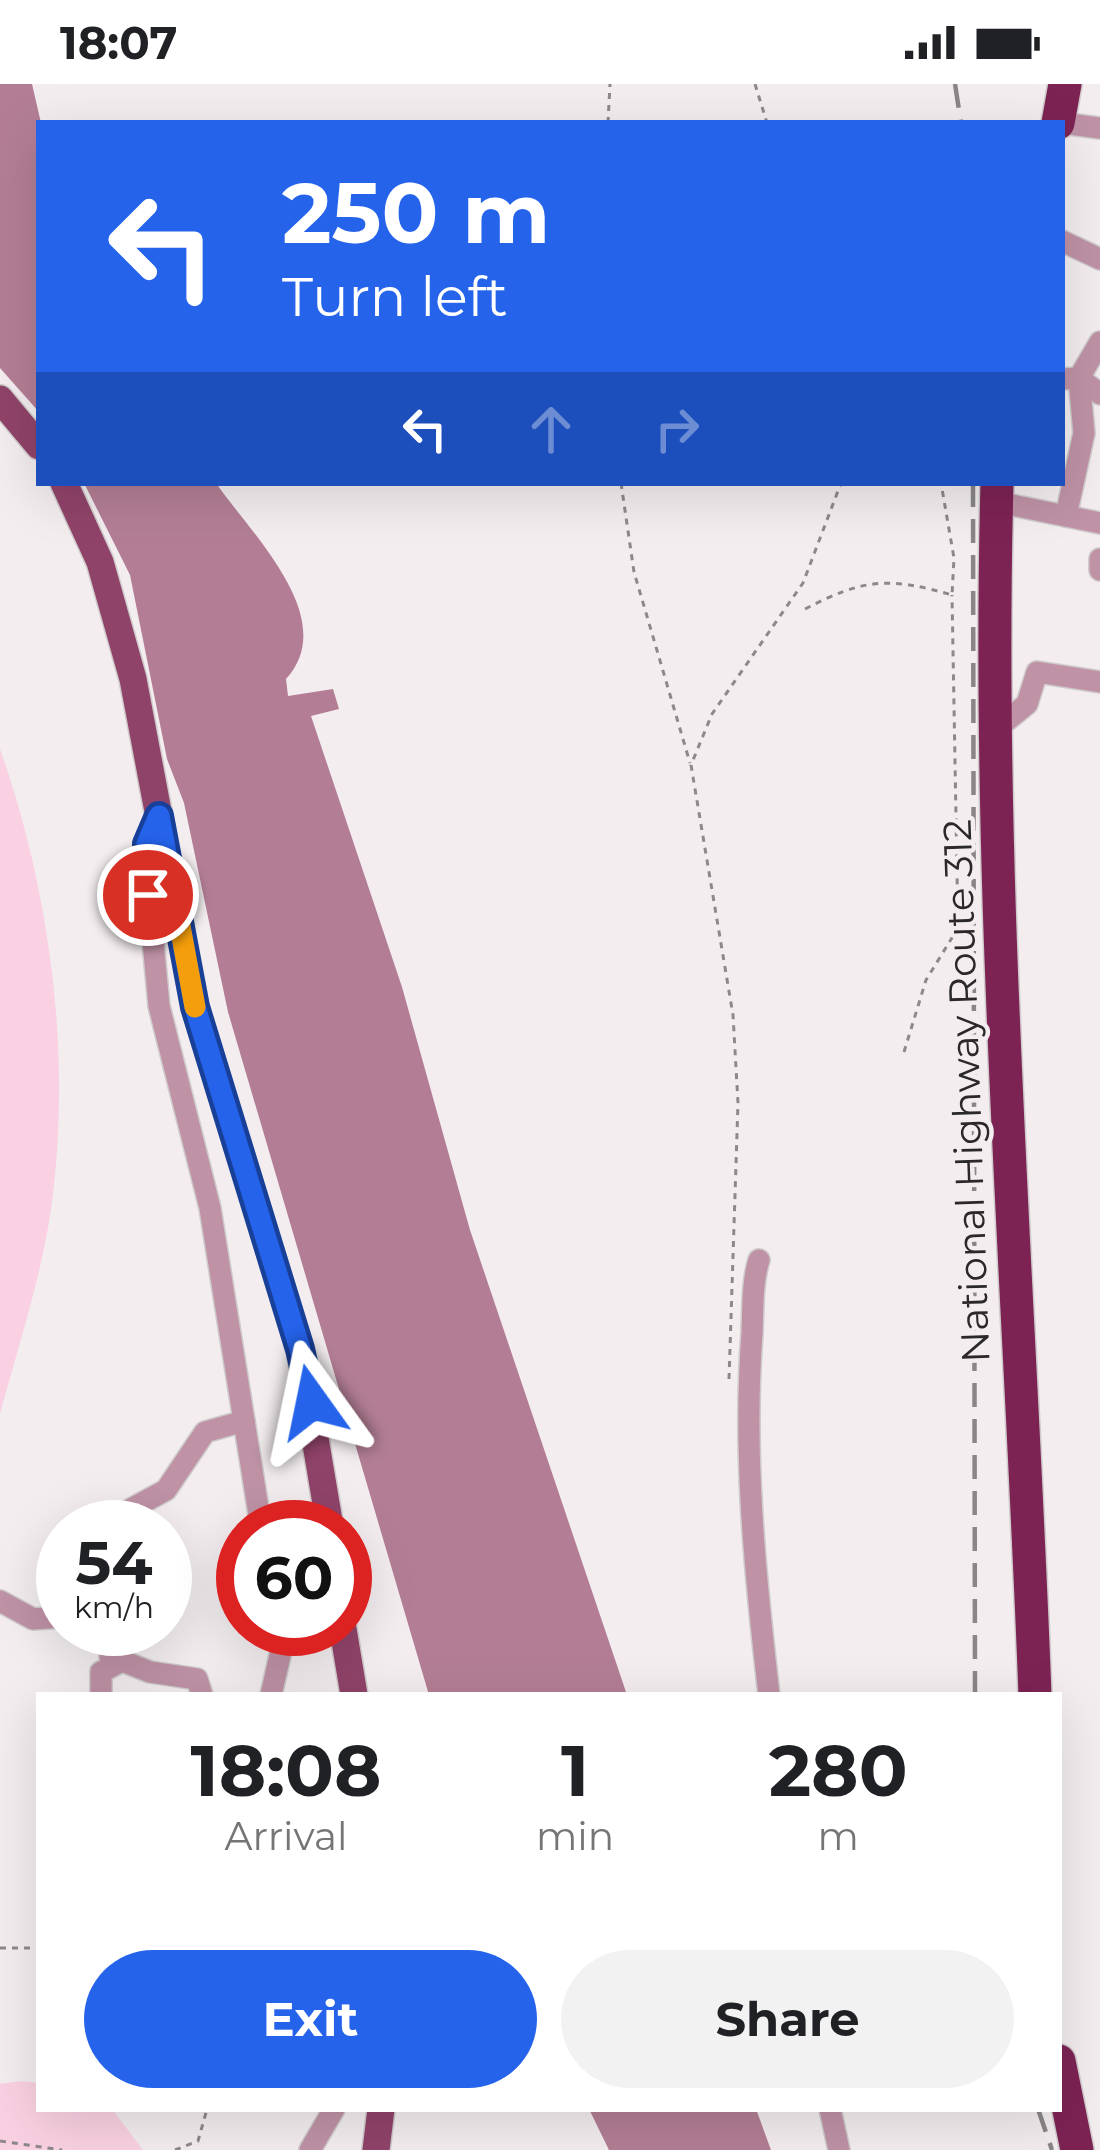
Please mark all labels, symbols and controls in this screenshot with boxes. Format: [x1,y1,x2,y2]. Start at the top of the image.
text: 18:07 [60,15,177,70]
text: 250 m [282,162,550,264]
icon: left [84,168,240,324]
text: Turn left [282,264,508,330]
icon: left [392,396,458,462]
icon: ahead [518,396,584,462]
icon: right [644,396,710,462]
street label: National Highway Route 312 [933,819,999,1363]
pin [97,844,199,946]
icon: arrive [115,862,181,928]
position arrow [249,1339,375,1465]
speed limit sign: 60 [216,1500,372,1656]
text: 54 [75,1526,153,1599]
text: km/h [74,1589,154,1626]
text: 18:08 [190,1726,381,1814]
text: 1 [561,1726,589,1814]
text: 280 [769,1726,908,1814]
text: Arrival [224,1812,347,1860]
text: min [536,1812,614,1860]
text: m [817,1812,859,1860]
button: Exit [84,1950,537,2088]
button: Share [561,1950,1014,2088]

